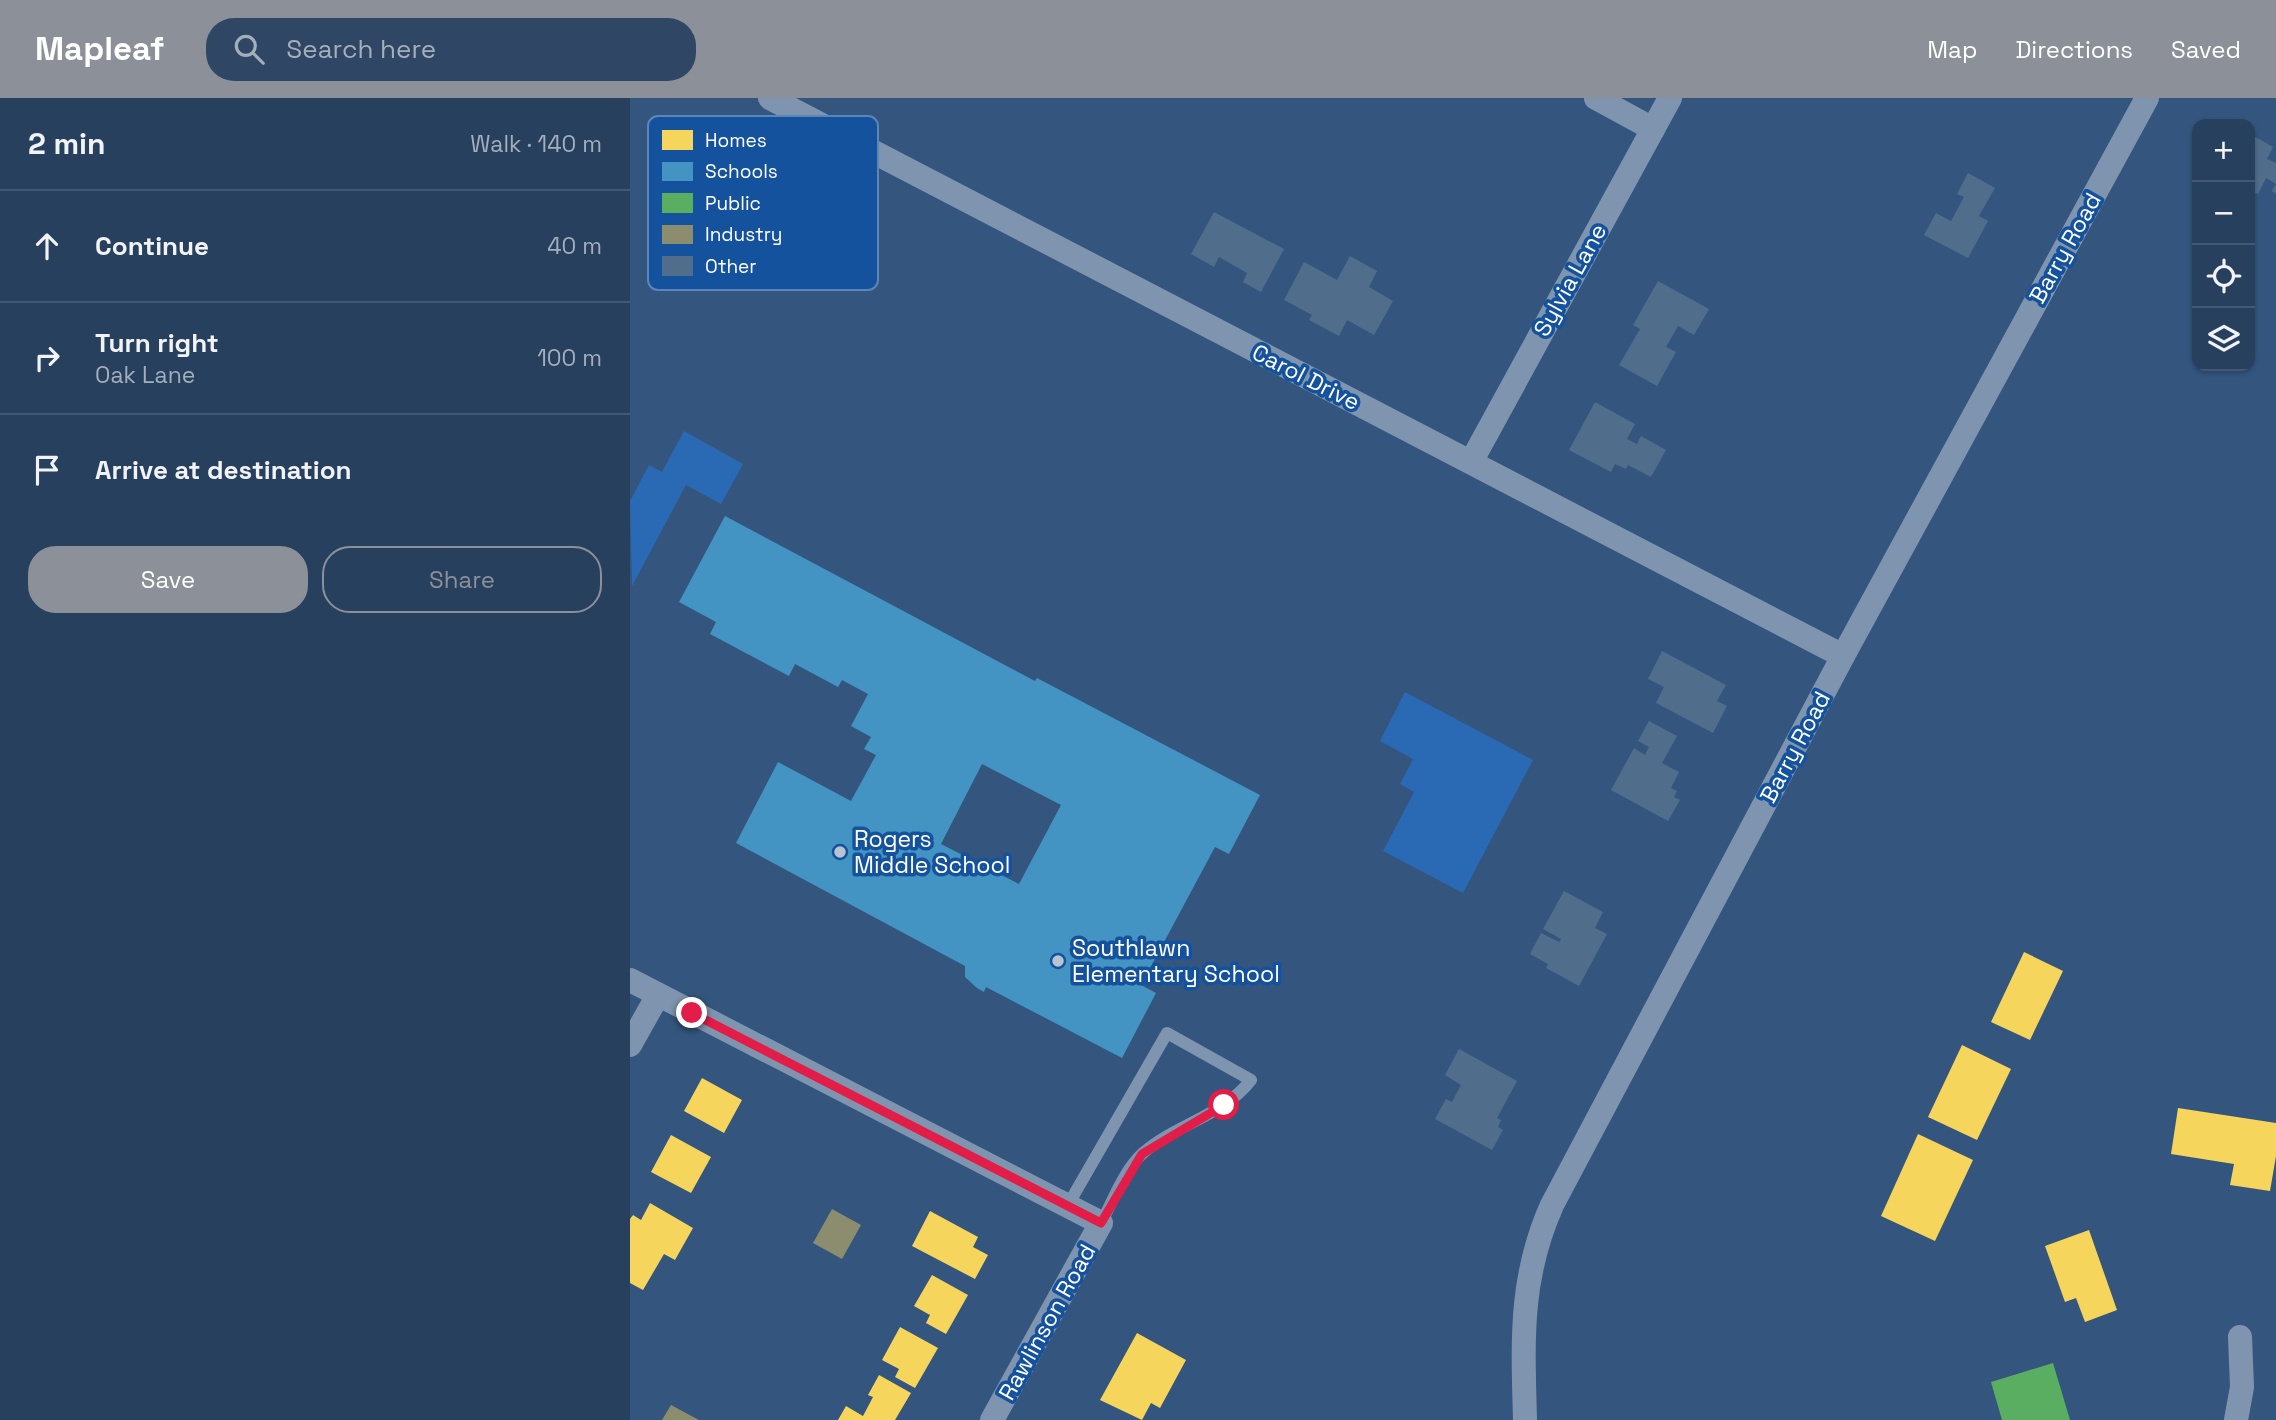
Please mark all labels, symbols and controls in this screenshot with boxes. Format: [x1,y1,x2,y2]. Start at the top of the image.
search box [206,18,696,81]
text: Mapleaf [35,28,164,70]
icon: search [230,30,268,68]
text: Search here [286,32,436,66]
text: Map [1927,34,1977,65]
text: Directions [2015,34,2133,65]
text: Saved [2171,34,2241,65]
legend [648,116,878,290]
map controls [2192,119,2255,371]
button: + [2192,119,2255,182]
text: 2 min [28,124,106,163]
text: Homes [705,128,767,153]
text: Walk · 140 m [470,129,602,159]
text: Schools [705,159,778,184]
button: − [2192,182,2255,245]
street label: Barry Road [2022,187,2108,309]
text: Public [705,191,761,216]
street label: Sylvia Lane [1527,218,1613,342]
text: Industry [705,222,782,247]
icon: ahead [28,227,66,265]
text: Continue [95,229,209,263]
text: 40 m [547,231,602,261]
button: locate [2192,245,2255,308]
text: Other [705,254,757,279]
button: layers [2192,308,2255,371]
text: Turn right [95,326,219,360]
street label: Carol Drive [1247,337,1365,417]
icon: right [28,339,66,377]
text: 100 m [537,343,602,373]
text: Oak Lane [95,360,195,390]
icon: arrive [28,451,66,489]
text: Arrive at destination [95,453,352,487]
button: Save [28,546,308,613]
button: Share [322,546,602,613]
street label: Barry Road [1753,686,1837,808]
place label: Rogers Middle School [854,824,1010,880]
marker: Rogers Middle School [832,844,848,860]
place label: Southlawn Elementary School [1072,933,1280,989]
marker: Southlawn Elementary School [1050,953,1066,969]
route end [676,997,707,1028]
route start [1208,1089,1239,1120]
street label: Rawlinson Road [992,1239,1102,1405]

